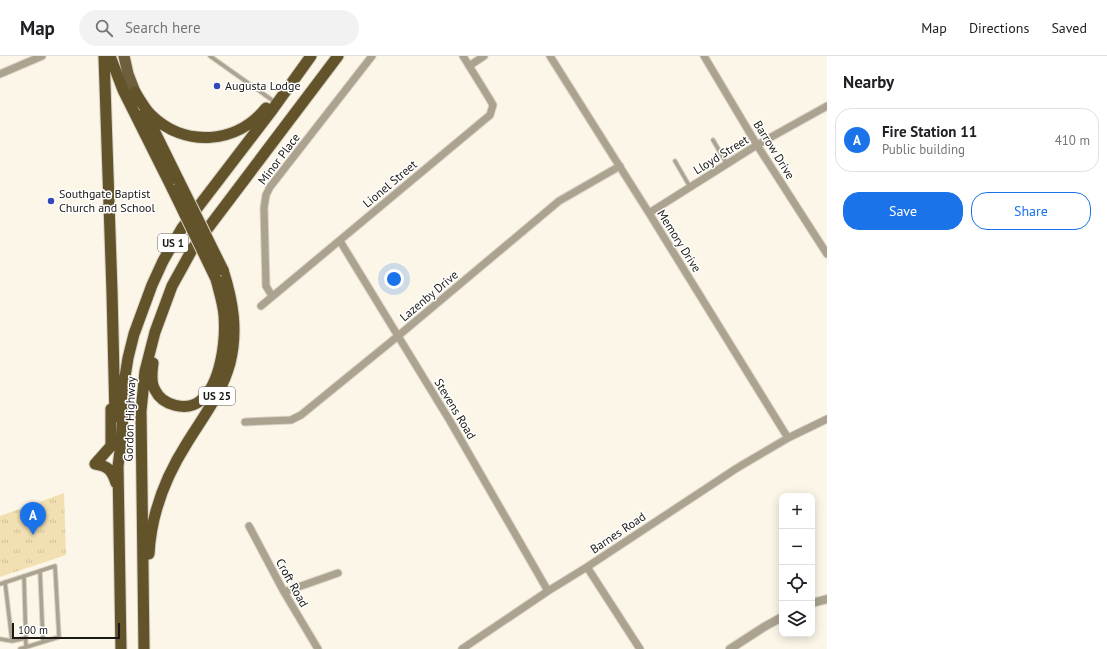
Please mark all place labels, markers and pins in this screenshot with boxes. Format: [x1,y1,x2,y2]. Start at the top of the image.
place label: Augusta Lodge [225,78,301,93]
marker: Augusta Lodge [212,81,222,91]
place label: Southgate Baptist Church and School [59,186,156,215]
marker: Southgate Baptist Church and School [46,196,56,206]
pin: A [20,502,46,535]

